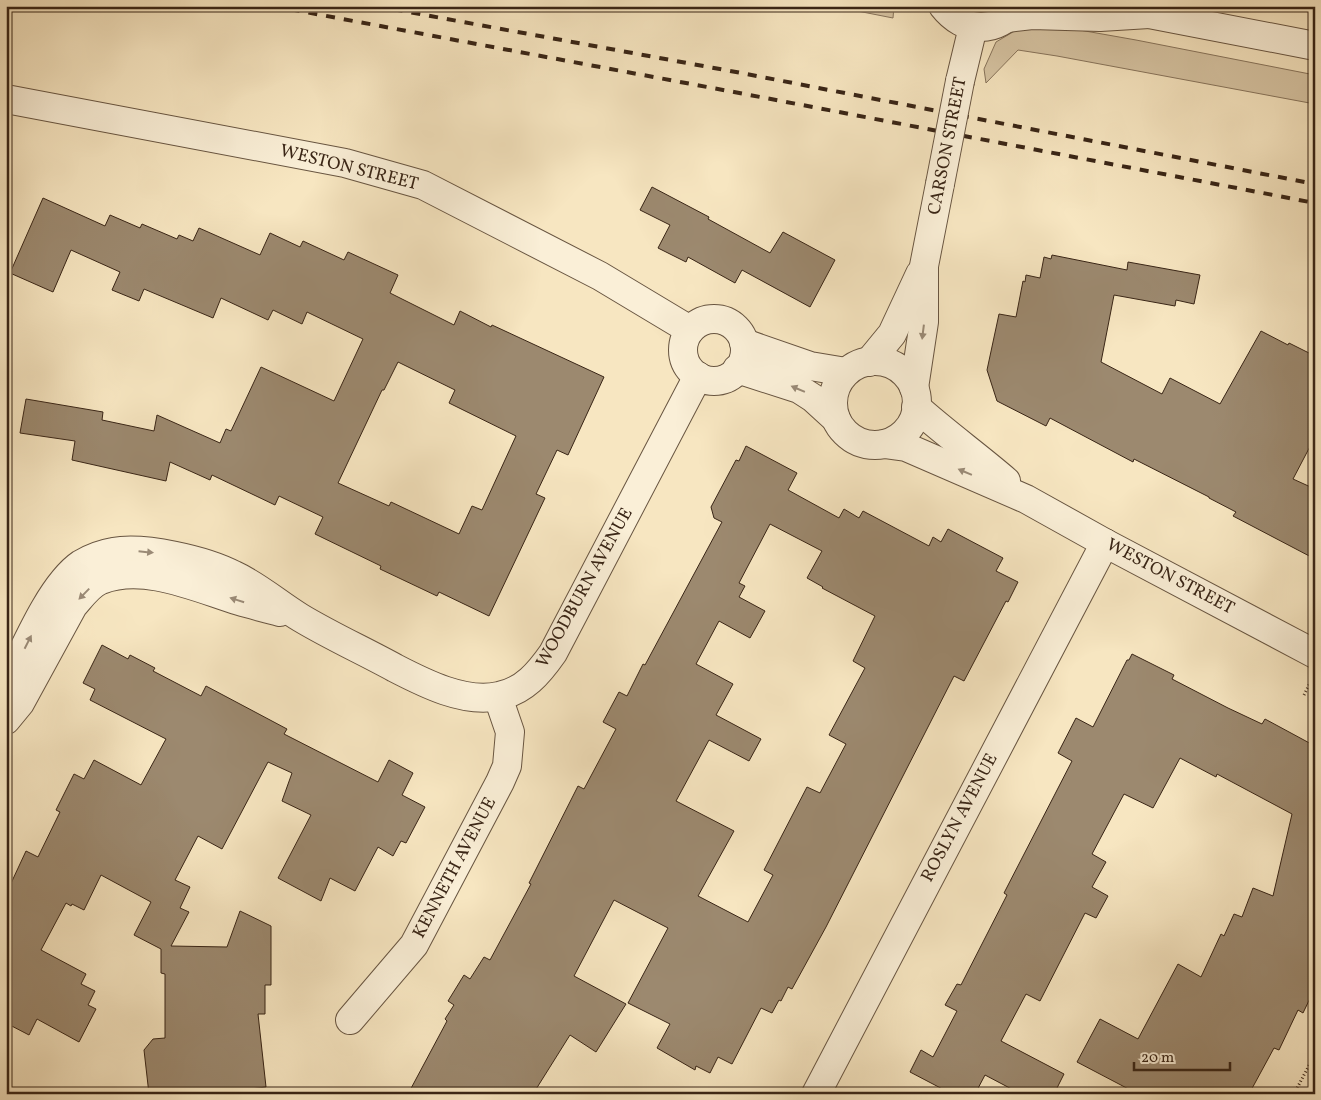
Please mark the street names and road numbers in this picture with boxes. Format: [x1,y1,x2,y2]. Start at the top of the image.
street label: CARSON STREET [922,75,974,217]
street label: WESTON STREET [277,139,421,197]
street label: WOODBURN AVENUE [531,503,639,672]
street label: WESTON STREET [1101,533,1239,622]
street label: ROSLYN AVENUE [916,749,1005,887]
street label: KENNETH AVENUE [407,793,503,943]

